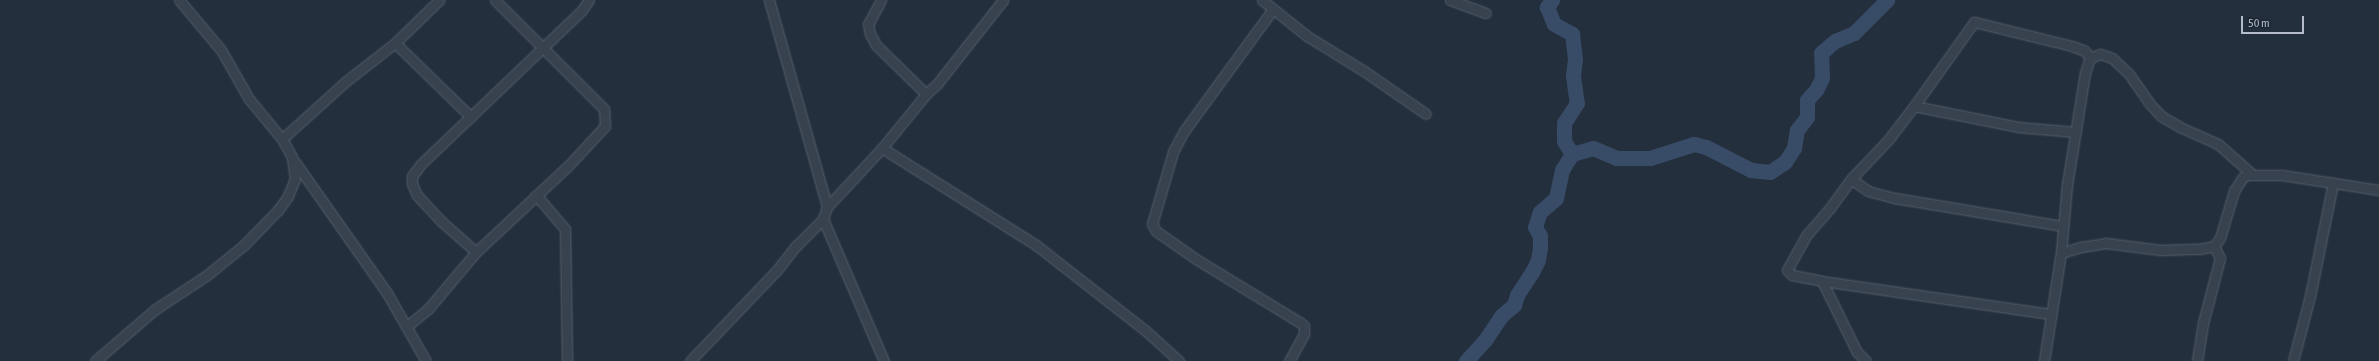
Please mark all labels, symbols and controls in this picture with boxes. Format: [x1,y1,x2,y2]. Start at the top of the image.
scale bar [2243,8,2306,34]
text: 50 m [2248,16,2270,30]

